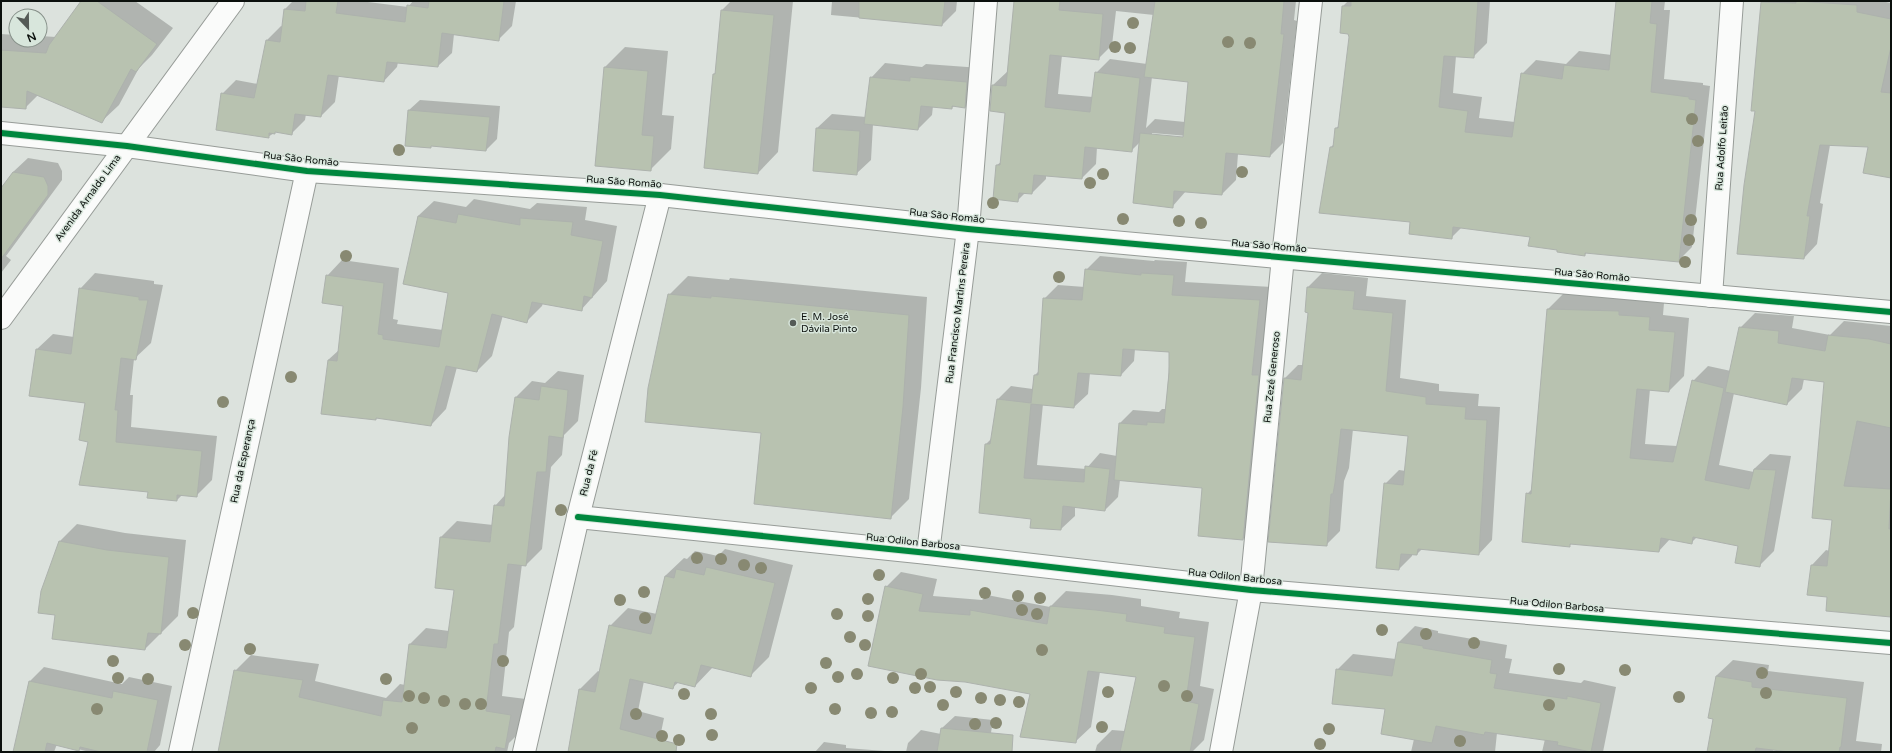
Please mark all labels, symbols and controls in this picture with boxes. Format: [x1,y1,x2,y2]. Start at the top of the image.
north arrow [8,8,48,48]
text: N [25,29,38,44]
street label: Rua Adolfo Leitão [1713,105,1731,191]
street label: Rua São Romão [263,149,339,169]
street label: Avenida Arnaldo Lima [52,152,124,244]
street label: Rua São Romão [586,173,662,191]
street label: Rua São Romão [909,206,985,226]
street label: Rua São Romão [1231,237,1307,255]
street label: Rua Francisco Martins Pereira [943,242,973,384]
street label: Rua São Romão [1554,266,1630,284]
place label: E. M. José Dávila Pinto [801,311,857,335]
marker: E. M. José Dávila Pinto [788,318,798,328]
street label: Rua Zezé Generoso [1261,330,1283,424]
street label: Rua da Esperança [228,418,258,504]
street label: Rua da Fé [577,448,601,497]
street label: Rua Odilon Barbosa [865,531,961,553]
street label: Rua Odilon Barbosa [1187,566,1283,588]
street label: Rua Odilon Barbosa [1509,595,1605,615]

